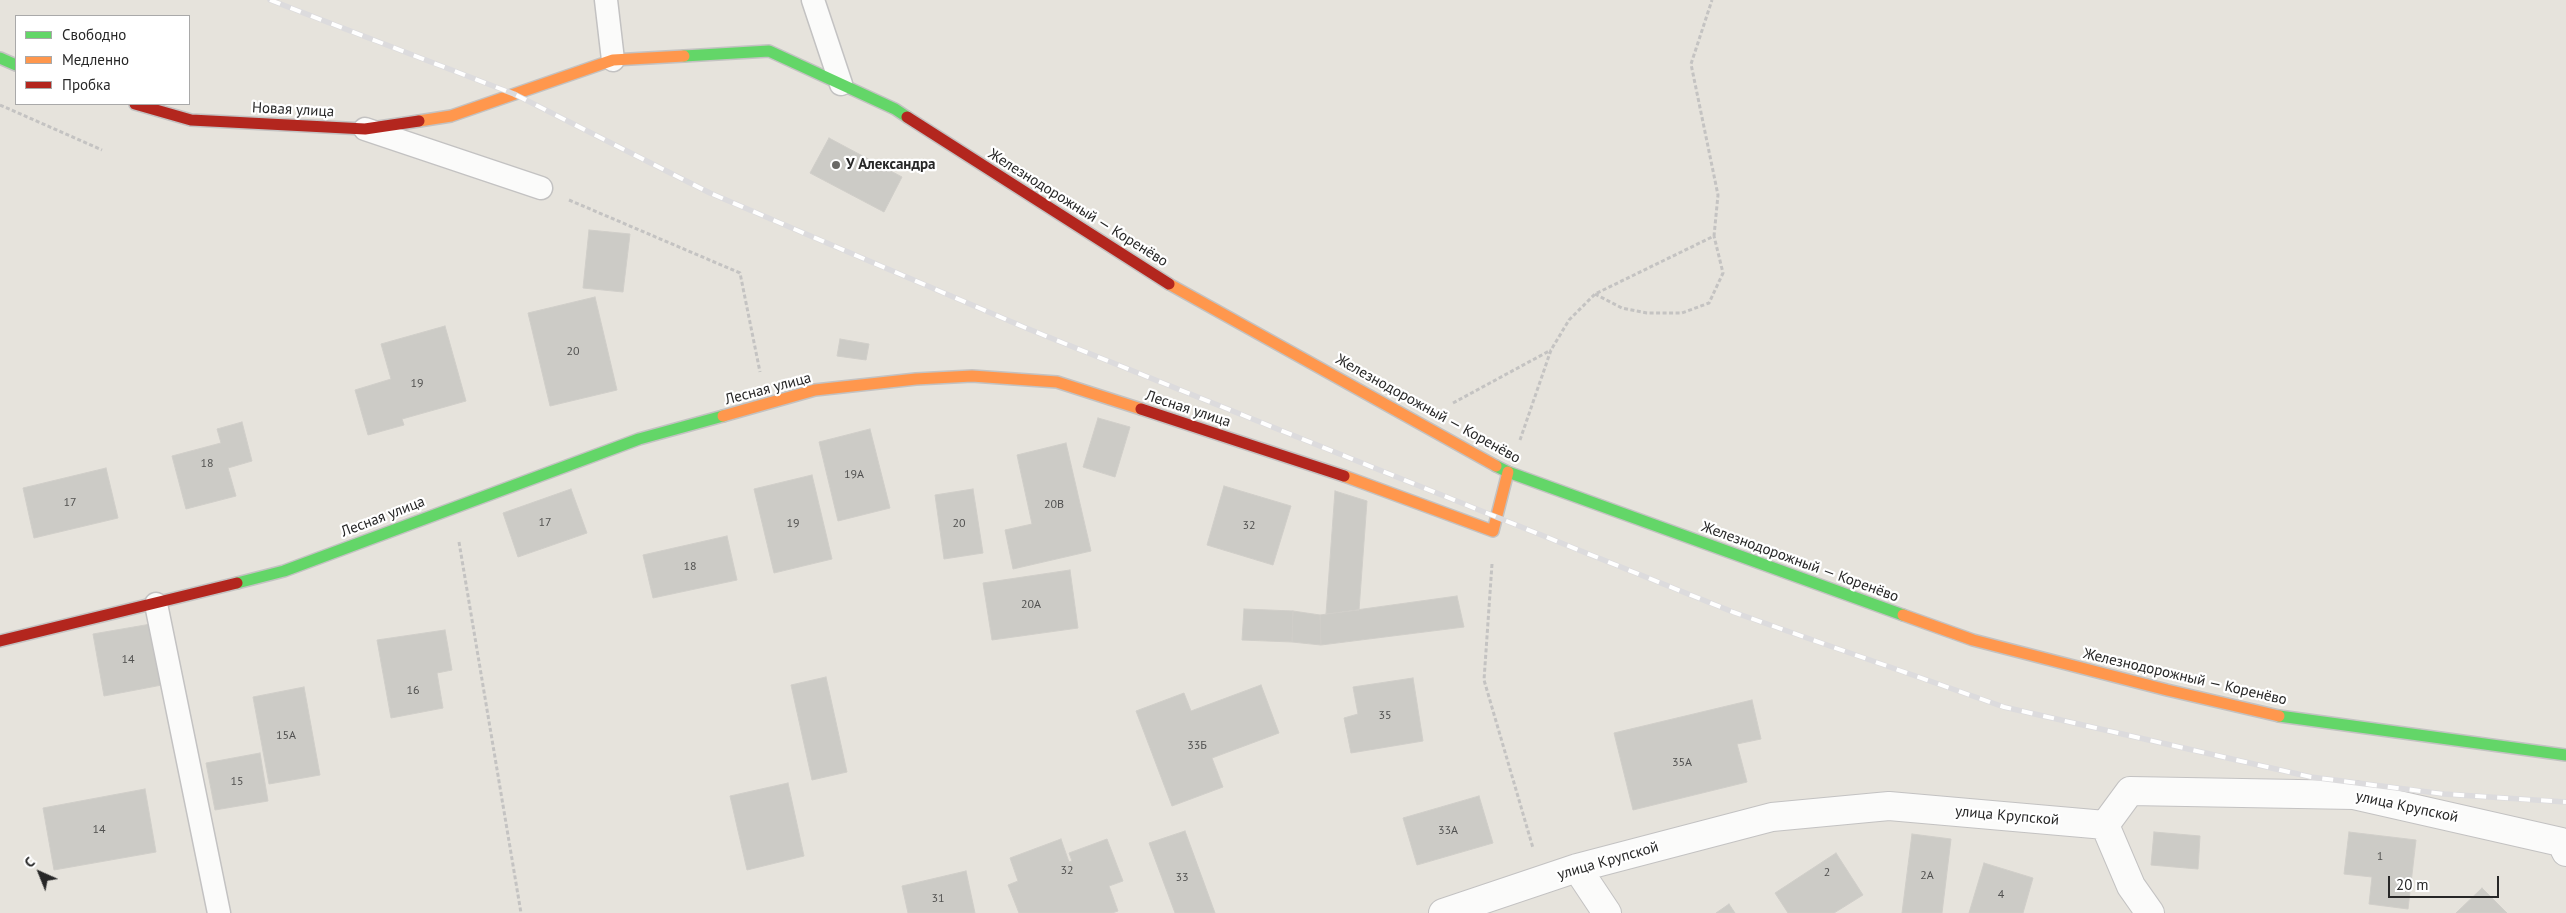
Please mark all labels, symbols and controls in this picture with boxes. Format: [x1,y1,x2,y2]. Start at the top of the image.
legend [15,15,190,105]
text: Свободно [62,25,126,44]
text: Медленно [62,50,129,69]
text: Пробка [62,75,111,94]
street label: Новая улица [251,99,335,121]
street label: Железнодорожный — Коренёво [985,145,1171,271]
place label: У Александра [846,156,935,174]
marker: У Александра [830,159,842,171]
house number: 20 [566,345,580,359]
street label: Железнодорожный — Коренёво [1332,351,1524,467]
street label: Лесная улица [723,369,813,409]
house number: 19 [410,377,424,391]
street label: Лесная улица [1143,387,1233,431]
house number: 18 [200,457,214,471]
house number: 19А [844,468,864,482]
street label: Лесная улица [338,493,428,541]
house number: 17 [63,496,77,510]
house number: 20В [1044,498,1064,512]
house number: 17 [538,516,552,530]
house number: 19 [786,517,800,531]
house number: 20 [952,517,966,531]
street label: Железнодорожный — Коренёво [1699,518,1901,606]
house number: 32 [1242,519,1256,533]
house number: 18 [683,560,697,574]
house number: 20А [1021,598,1041,612]
street label: Железнодорожный — Коренёво [2081,645,2289,709]
house number: 14 [121,653,135,667]
house number: 16 [406,684,420,698]
house number: 35 [1378,709,1392,723]
house number: 15А [276,729,296,743]
house number: 33Б [1187,739,1207,753]
house number: 35А [1672,756,1692,770]
house number: 15 [230,775,244,789]
street label: улица Крупской [2354,787,2460,827]
street label: улица Крупской [1954,802,2060,830]
house number: 14 [92,823,106,837]
house number: 33А [1438,824,1458,838]
street label: улица Крупской [1555,838,1661,884]
north arrow [15,848,65,898]
house number: 1 [2377,850,2383,864]
text: С [21,853,39,871]
house number: 32 [1060,864,1074,878]
house number: 2 [1824,866,1830,880]
scale bar [2391,866,2502,898]
house number: 2А [1920,869,1934,883]
house number: 33 [1175,871,1189,885]
text: 20 m [2396,875,2429,894]
house number: 4 [1998,888,2004,902]
house number: 31 [931,892,945,906]

